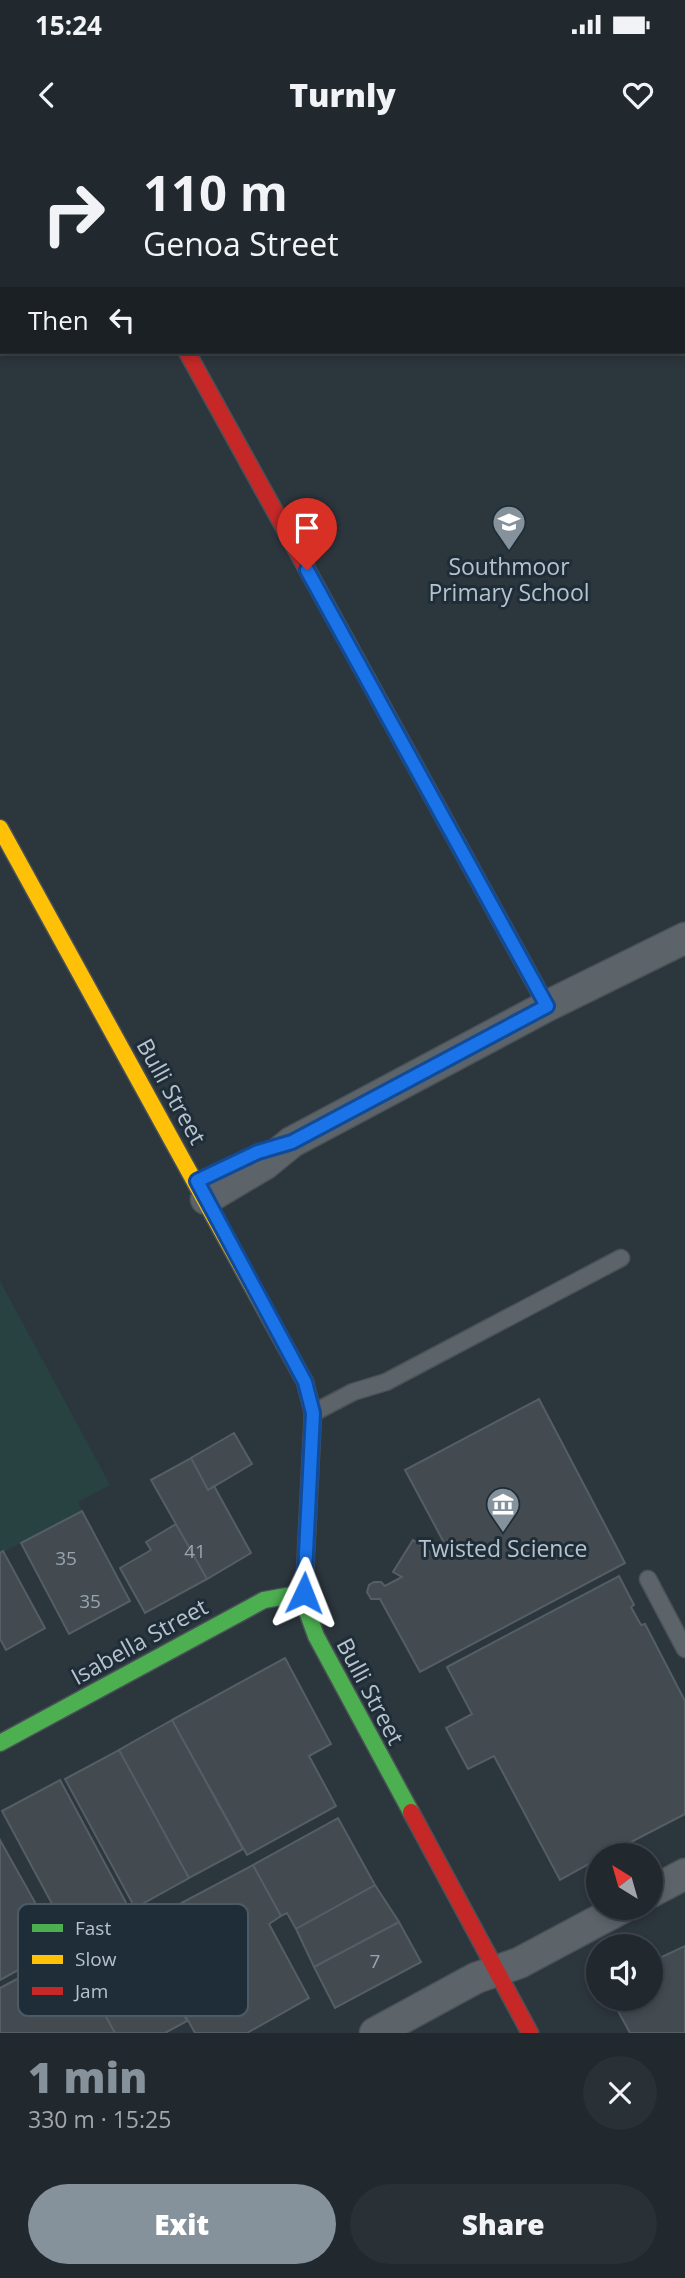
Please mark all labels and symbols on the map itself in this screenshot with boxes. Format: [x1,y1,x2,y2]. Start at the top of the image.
pin [277,498,337,570]
school or university icon: Southmoor Primary School [490,503,528,552]
place label: Southmoor Primary School [428,550,590,608]
street label: Bulli Street [130,1032,214,1150]
museum icon: Twisted Science [484,1485,522,1534]
place label: Twisted Science [419,1532,587,1564]
house number: 41 [184,1538,206,1564]
house number: 35 [55,1545,77,1571]
position arrow [267,1556,341,1630]
house number: 35 [79,1588,101,1614]
street label: Isabella Street [65,1590,213,1692]
street label: Bulli Street [330,1632,412,1750]
north arrow [586,1843,663,1920]
legend [18,1904,248,2016]
text: Fast [75,1915,111,1941]
text: Slow [75,1946,117,1972]
house number: 7 [370,1948,380,1974]
text: Jam [73,1978,108,2004]

